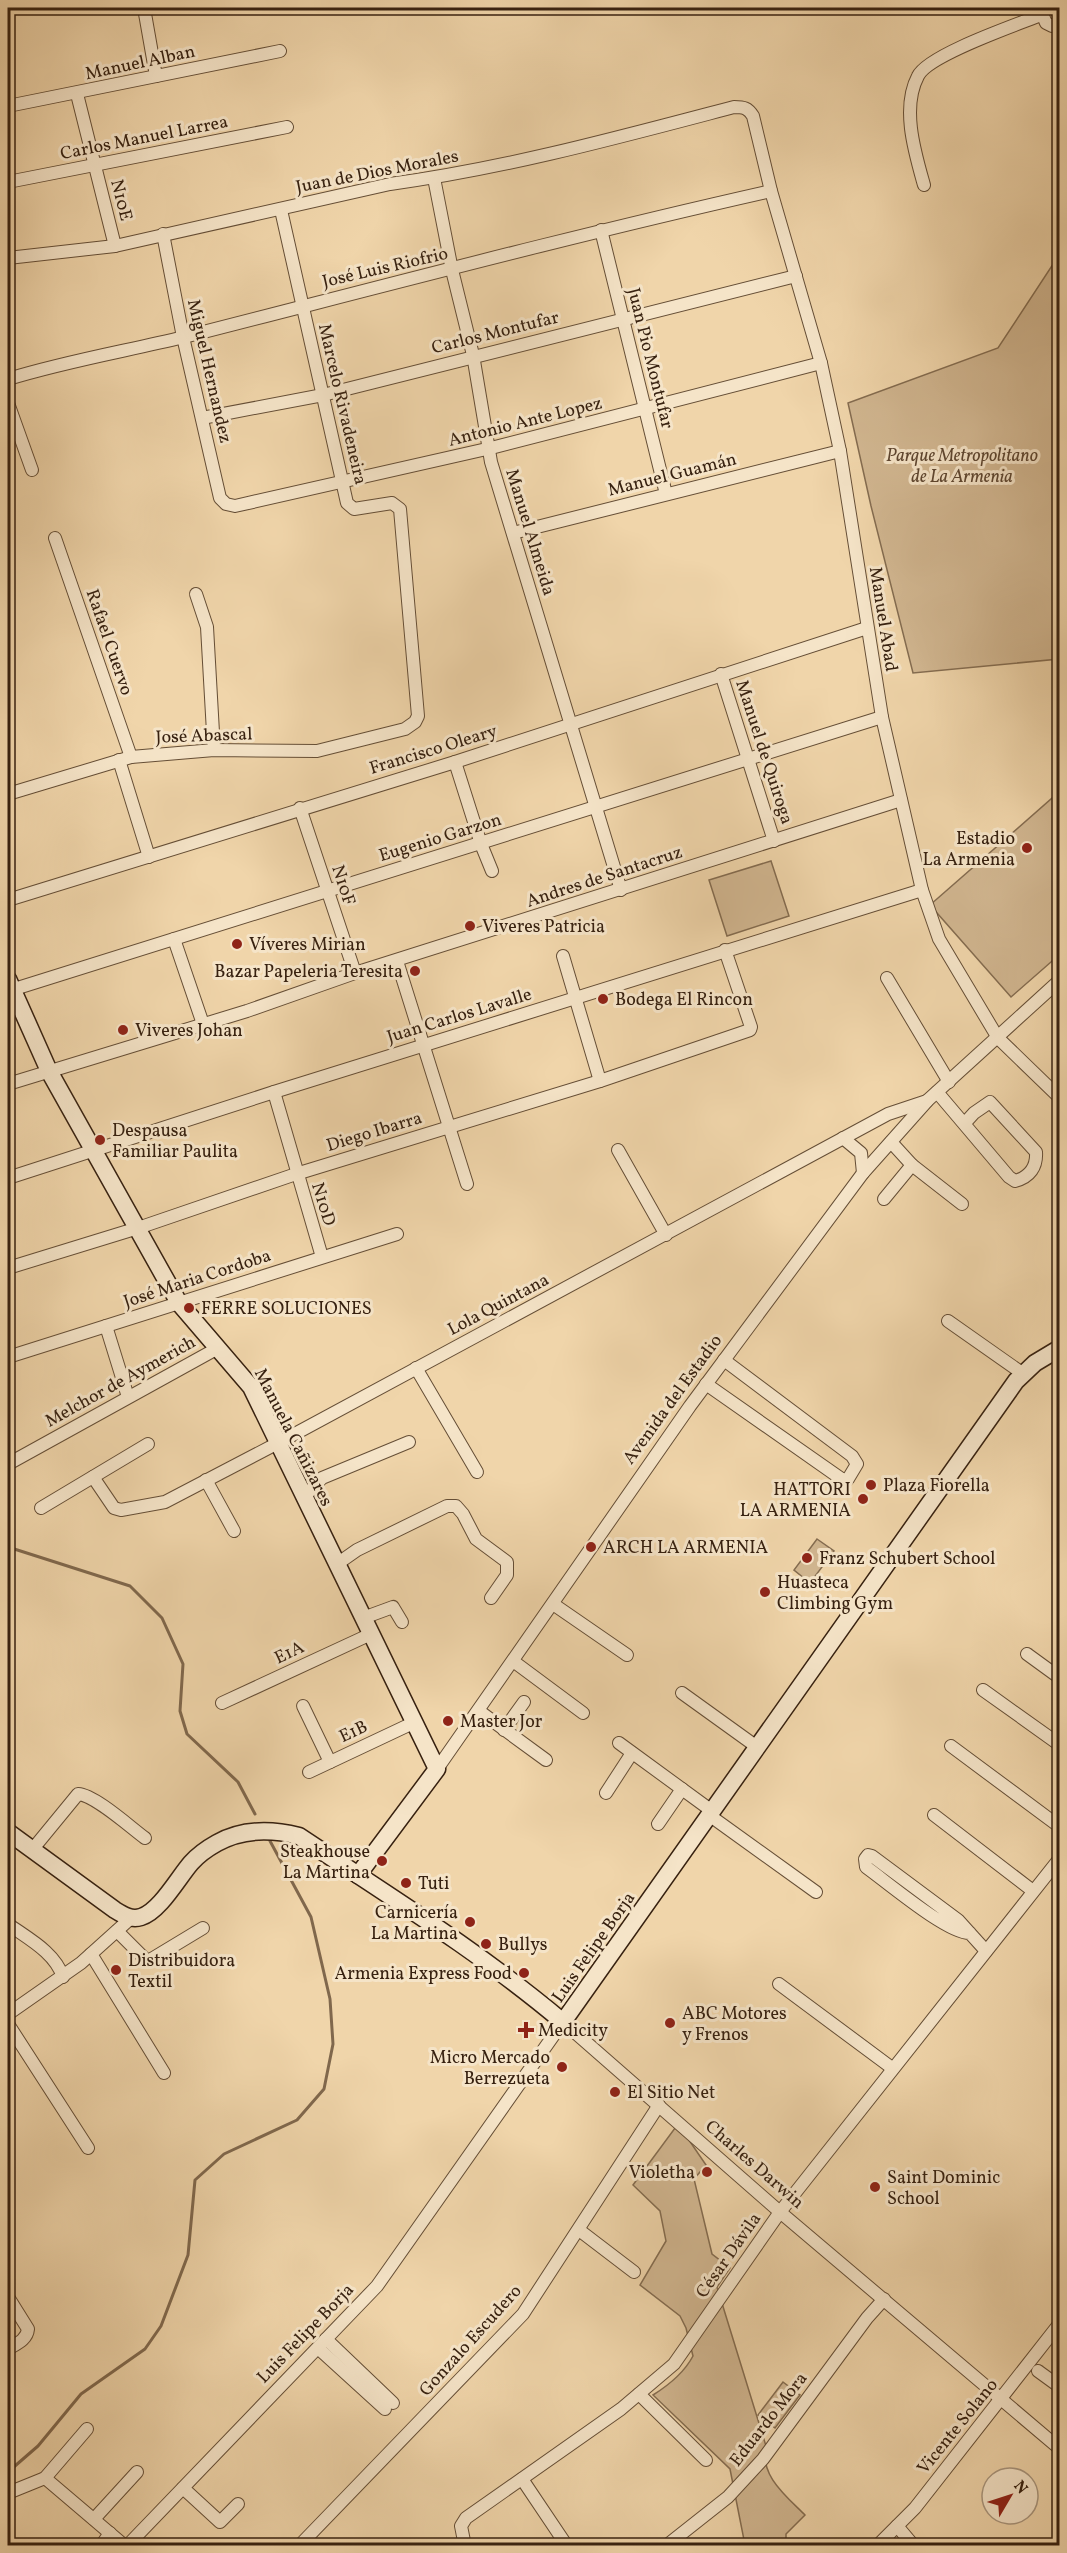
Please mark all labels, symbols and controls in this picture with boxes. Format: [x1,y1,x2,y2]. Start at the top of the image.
street label: Manuel Alban [83,40,198,87]
street label: Carlos Manuel Larrea [58,110,230,167]
street label: Juan de Dios Morales [294,144,461,201]
street label: N10E [103,177,138,224]
street label: José Luis Riofrio [320,242,451,295]
street label: Juan Pio Montufar [620,285,679,432]
street label: Miguel Hernandez [180,297,237,446]
street label: Carlos Montufar [429,305,562,361]
street label: Marcelo Rivadeneira [311,321,372,487]
street label: Antonio Ante Lopez [446,391,605,454]
park label: Parque Metropolitano de La Armenia [886,444,1038,490]
street label: Manuel Guamán [605,447,740,504]
street label: Manuel Almeida [498,466,561,599]
street label: Manuel Abad [862,565,903,673]
street label: Rafael Cuervo [79,586,138,699]
street label: Manuel de Quiroga [728,677,799,828]
street label: Francisco Oleary [366,719,501,782]
street label: José Abascal [155,722,253,751]
street label: Eugenio Garzon [376,808,505,869]
place label: Estadio La Armenia [923,827,1015,873]
street label: Andres de Santacruz [523,840,686,914]
marker: Estadio La Armenia [1020,841,1034,855]
street label: N10F [324,862,361,909]
place label: Viveres Patricia [482,915,605,940]
marker: Viveres Patricia [463,919,477,933]
place label: Víveres Mirian [249,933,366,958]
marker: Víveres Mirian [230,937,244,951]
place label: Bazar Papeleria Teresita [214,960,403,985]
marker: Bazar Papeleria Teresita [408,964,422,978]
street label: Juan Carlos Lavalle [384,983,535,1050]
place label: Bodega El Rincon [615,988,753,1013]
marker: Bodega El Rincon [596,992,610,1006]
place label: Viveres Johan [135,1019,243,1044]
marker: Viveres Johan [116,1023,130,1037]
street label: Diego Ibarra [324,1106,425,1159]
place label: Despausa Familiar Paulita [112,1119,238,1165]
marker: Despausa Familiar Paulita [93,1133,107,1147]
street label: N10D [304,1180,341,1229]
street label: José Maria Cordoba [120,1244,274,1315]
street label: Lola Quintana [443,1268,554,1343]
place label: FERRE SOLUCIONES [201,1297,372,1322]
marker: FERRE SOLUCIONES [182,1301,196,1315]
street label: Melchor de Aymerich [41,1330,201,1434]
street label: Avenida del Estadio [618,1330,729,1470]
street label: Manuela Cañizares [247,1364,338,1511]
place label: Plaza Fiorella [883,1474,990,1499]
place label: HATTORI LA ARMENIA [740,1478,851,1524]
marker: Plaza Fiorella [864,1478,878,1492]
marker: HATTORI LA ARMENIA [856,1492,870,1506]
place label: ARCH LA ARMENIA [603,1536,769,1561]
marker: ARCH LA ARMENIA [584,1540,598,1554]
place label: Franz Schubert School [819,1547,995,1572]
marker: Franz Schubert School [800,1551,814,1565]
place label: Huasteca Climbing Gym [777,1571,893,1617]
marker: Huasteca Climbing Gym [758,1585,772,1599]
street label: E1A [271,1635,309,1671]
place label: Master Jor [460,1710,543,1735]
marker: Master Jor [441,1714,455,1728]
street label: E1B [335,1715,372,1750]
place label: Steakhouse La Martina [280,1840,370,1886]
marker: Steakhouse La Martina [375,1854,389,1868]
place label: Tuti [418,1872,450,1897]
marker: Tuti [399,1876,413,1890]
street label: Luis Felipe Borja [547,1887,642,2008]
place label: Carnicería La Martina [371,1901,458,1947]
marker: Carnicería La Martina [463,1915,477,1929]
place label: Bullys [498,1933,548,1958]
marker: Bullys [479,1937,493,1951]
place label: Distribuidora Textil [128,1949,235,1995]
place label: Armenia Express Food [335,1962,512,1987]
marker: Distribuidora Textil [109,1963,123,1977]
marker: Armenia Express Food [517,1966,531,1980]
place label: ABC Motores y Frenos [682,2002,787,2048]
marker: ABC Motores y Frenos [663,2016,677,2030]
place label: Medicity [538,2019,608,2044]
marker: Medicity [519,2023,533,2037]
place label: Micro Mercado Berrezueta [430,2046,550,2092]
marker: Micro Mercado Berrezueta [555,2060,569,2074]
place label: El Sitio Net [627,2081,715,2106]
marker: El Sitio Net [608,2085,622,2099]
street label: Charles Darwin [699,2115,809,2215]
place label: Violetha [629,2161,695,2186]
marker: Violetha [700,2165,714,2179]
place label: Saint Dominic School [887,2166,1000,2212]
marker: Saint Dominic School [868,2180,882,2194]
street label: César Dávila [691,2208,768,2304]
street label: Luis Felipe Borja [252,2278,360,2390]
street label: Gonzalo Escudero [414,2280,528,2402]
street label: Eduardo Mora [724,2368,814,2472]
street label: Vicente Solano [912,2374,1005,2480]
north arrow [980,2466,1040,2526]
text: N [1008,2476,1033,2500]

